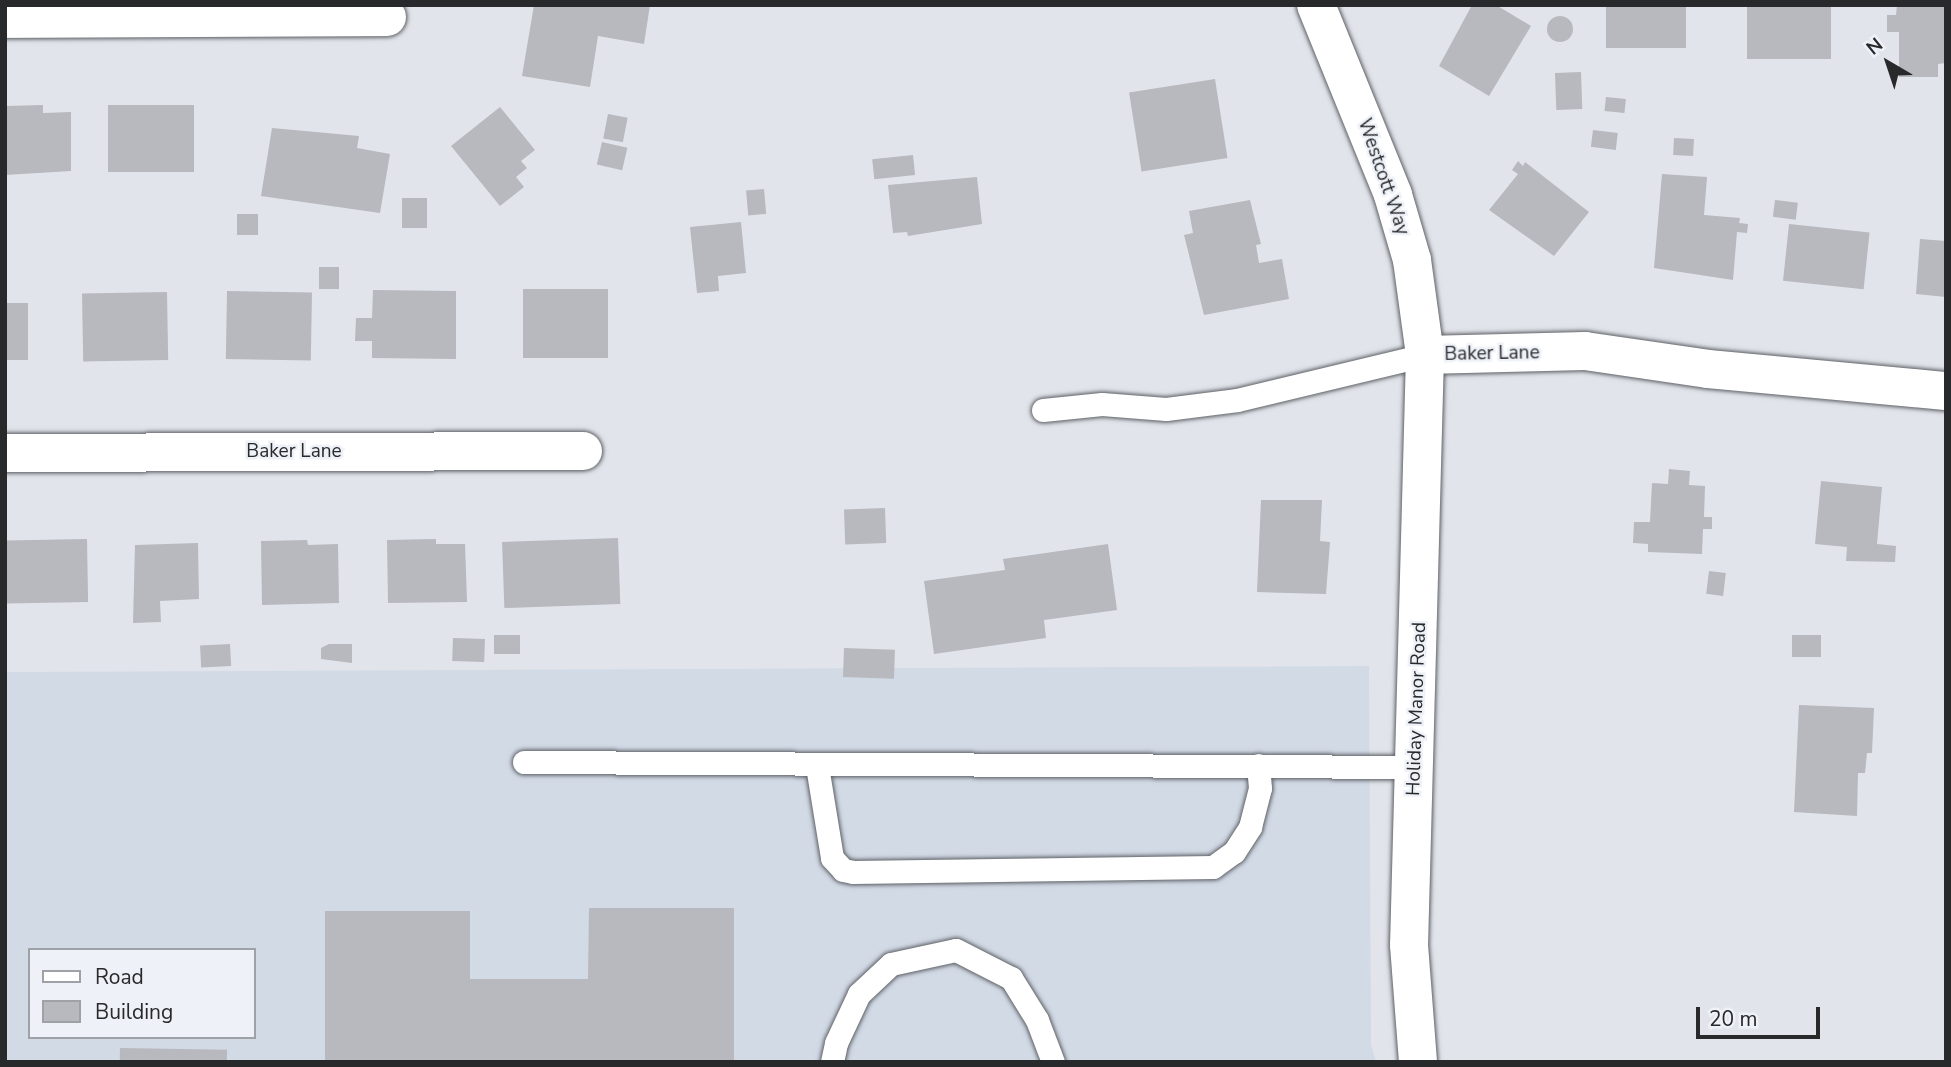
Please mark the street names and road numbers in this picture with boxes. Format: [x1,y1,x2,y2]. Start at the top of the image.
street label: Westcott Way [1352,116,1414,238]
street label: Baker Lane [1444,342,1540,366]
street label: Baker Lane [246,441,342,463]
street label: Holiday Manor Road [1403,621,1431,797]

